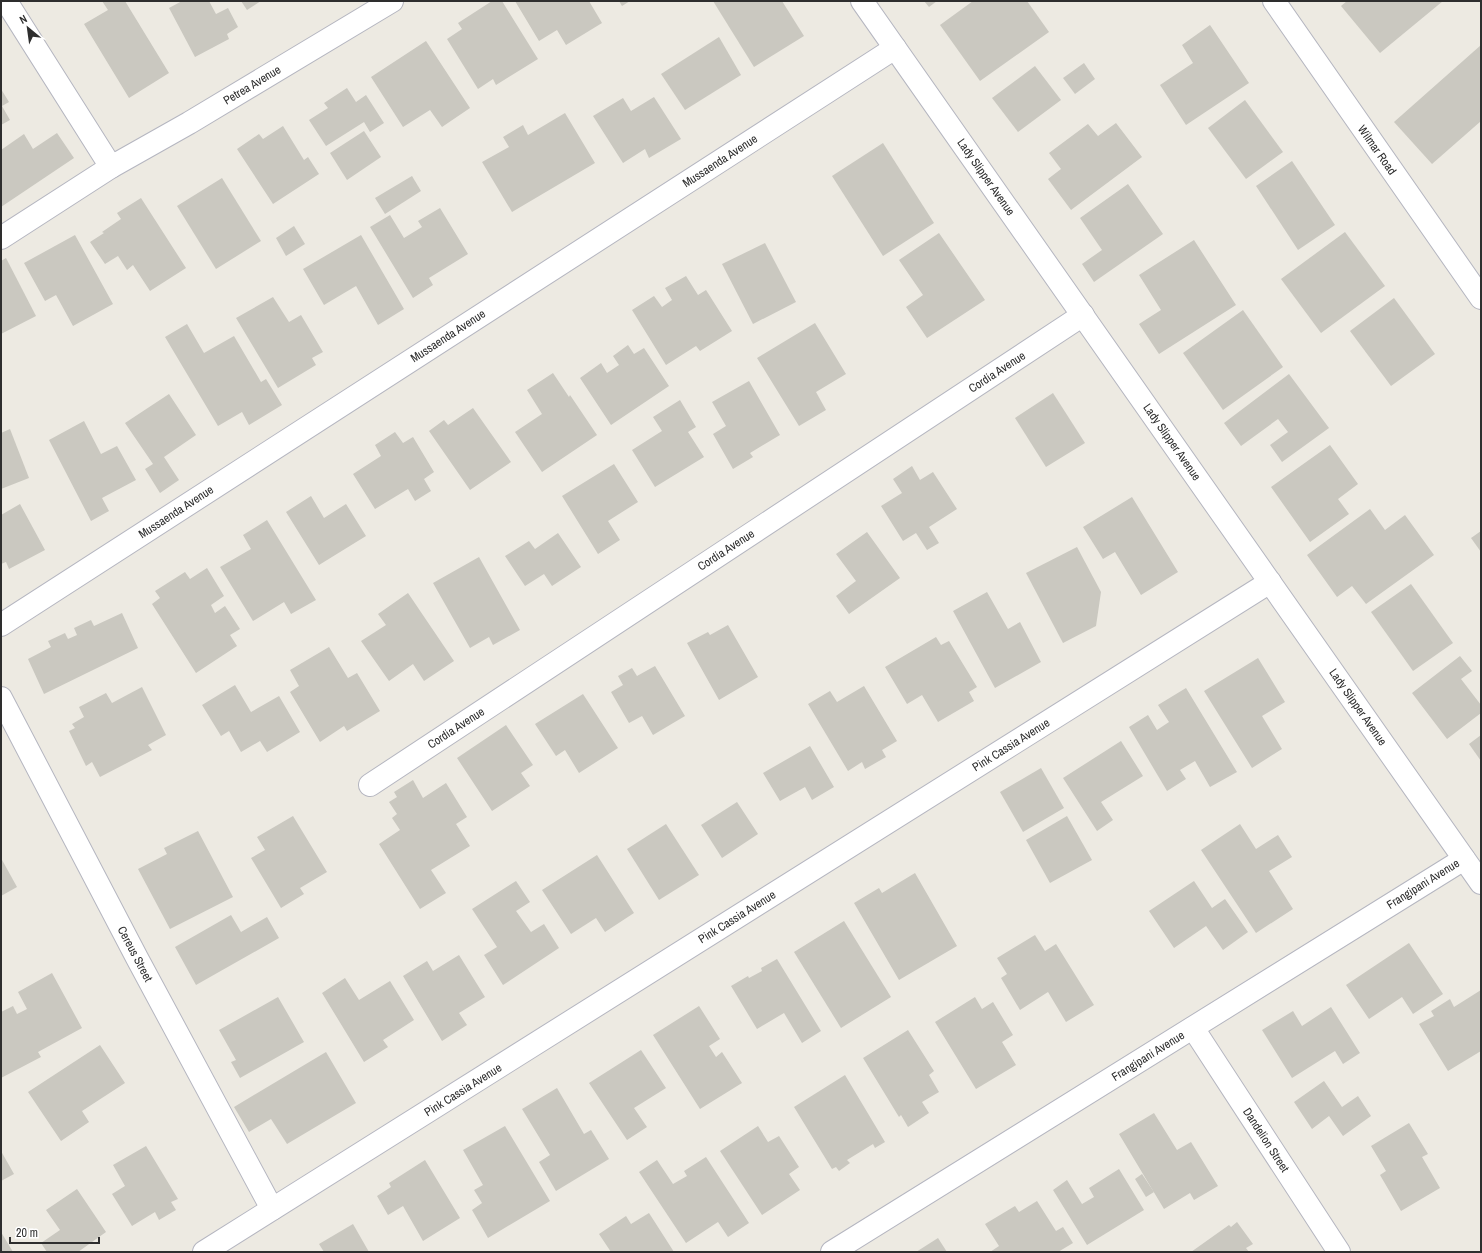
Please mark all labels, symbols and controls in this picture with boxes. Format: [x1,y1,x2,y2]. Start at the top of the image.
north arrow [8,8,48,48]
text: N [17,12,29,27]
street label: Petrea Avenue [220,62,284,108]
street label: Wilmar Road [1354,122,1400,178]
street label: Mussaenda Avenue [679,131,761,191]
street label: Lady Slipper Avenue [953,135,1019,219]
street label: Mussaenda Avenue [407,306,489,366]
street label: Cordia Avenue [965,348,1029,396]
street label: Lady Slipper Avenue [1139,400,1205,484]
street label: Mussaenda Avenue [135,482,217,542]
street label: Cordia Avenue [694,526,758,574]
street label: Lady Slipper Avenue [1325,665,1391,749]
street label: Cordia Avenue [424,704,488,752]
street label: Pink Cassia Avenue [969,715,1053,775]
street label: Frangipani Avenue [1384,855,1462,913]
street label: Pink Cassia Avenue [695,887,779,947]
street label: Cereus Street [114,923,156,985]
street label: Frangipani Avenue [1109,1027,1187,1085]
street label: Pink Cassia Avenue [421,1060,505,1120]
street label: Dandelion Street [1239,1105,1293,1176]
scale bar [10,1219,99,1245]
text: 20 m [16,1225,38,1241]

